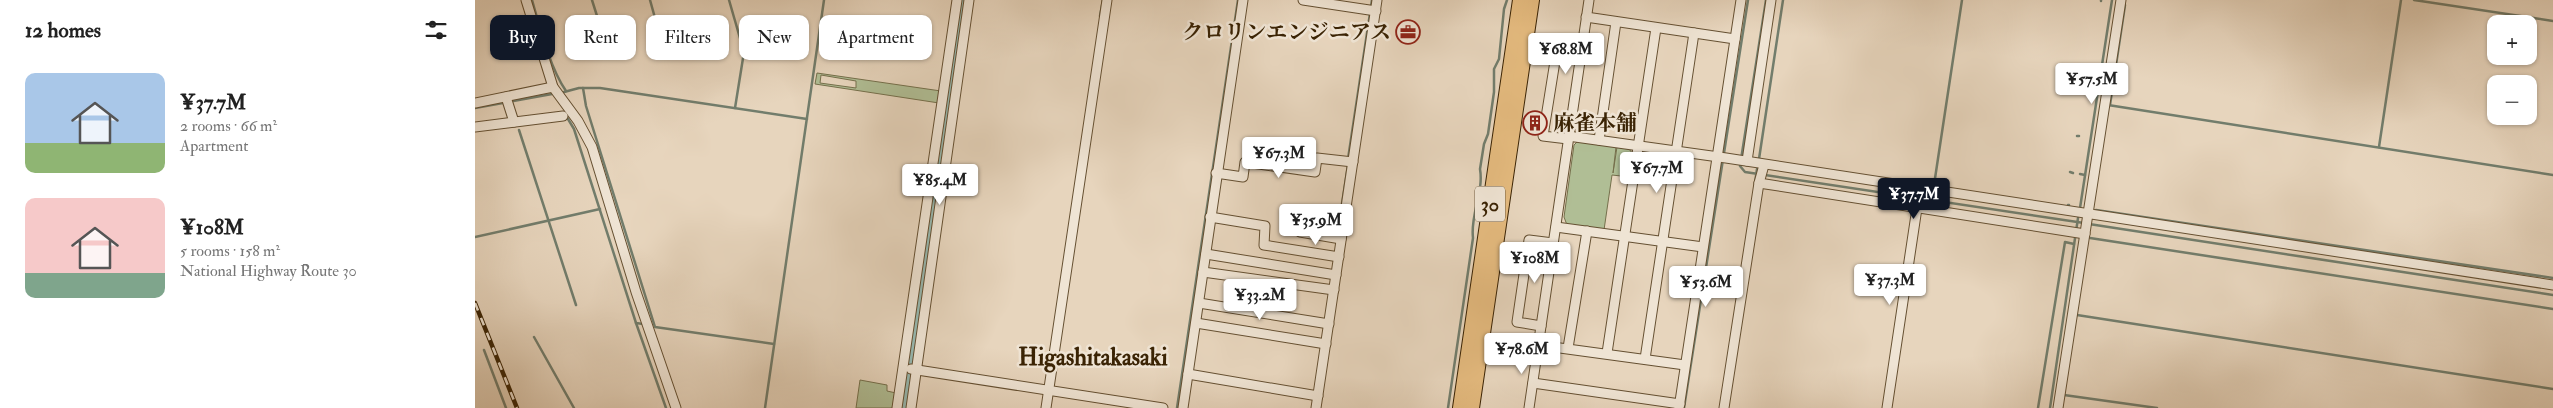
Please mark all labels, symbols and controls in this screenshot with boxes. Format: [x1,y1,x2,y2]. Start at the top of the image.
chip: Buy [490,15,555,60]
chip: Rent [565,15,636,60]
chip: Filters [646,15,729,60]
chip: New [739,15,809,60]
chip: Apartment [819,15,932,60]
map controls [2487,15,2537,125]
button: + [2487,15,2537,65]
icon: filters [422,16,450,44]
text: 12 homes [25,17,101,44]
place label: クロリンエンジニアス [1182,19,1391,46]
office icon: クロリンエンジニアス [1395,19,1421,45]
pin: ¥68.8M [1525,32,1607,75]
text: ¥68.8M [1539,39,1593,59]
pin: ¥57.5M [2051,62,2133,105]
text: ¥57.5M [2066,69,2118,89]
button: − [2487,75,2537,125]
text: ¥37.7M [180,89,246,116]
icon: home [65,93,125,153]
building icon: 麻雀本舗 [1522,110,1548,136]
place label: 麻雀本舗 [1553,110,1637,137]
text: 2 rooms · 66 m² [180,116,277,136]
text: Apartment [180,136,248,156]
pin: ¥67.3M [1238,136,1320,179]
text: ¥67.3M [1253,143,1305,163]
pin: ¥67.7M [1616,152,1698,194]
text: ¥67.7M [1631,158,1683,178]
pin: ¥85.4M [899,164,981,206]
text: ¥85.4M [913,170,967,190]
pin: ¥37.7M [1873,178,1955,220]
text: ¥37.7M [1889,184,1939,204]
road number: 30 [1475,186,1505,222]
pin: ¥35.9M [1275,204,1357,246]
text: ¥35.9M [1290,210,1342,230]
text: ¥108M [180,214,244,241]
icon: home [65,218,125,278]
text: 5 rooms · 158 m² [180,241,280,261]
pin: ¥108M [1500,242,1570,284]
text: ¥108M [1511,248,1559,268]
text: National Highway Route 30 [180,261,357,281]
pin: ¥37.3M [1849,264,1931,306]
pin: ¥53.6M [1665,266,1747,308]
text: ¥37.3M [1865,270,1915,290]
text: ¥53.6M [1680,272,1732,292]
pin: ¥33.2M [1219,278,1301,321]
text: ¥33.2M [1234,285,1286,305]
pin: ¥78.6M [1481,332,1563,375]
text: ¥78.6M [1495,339,1549,359]
district label: Higashitakasaki [1018,342,1168,373]

